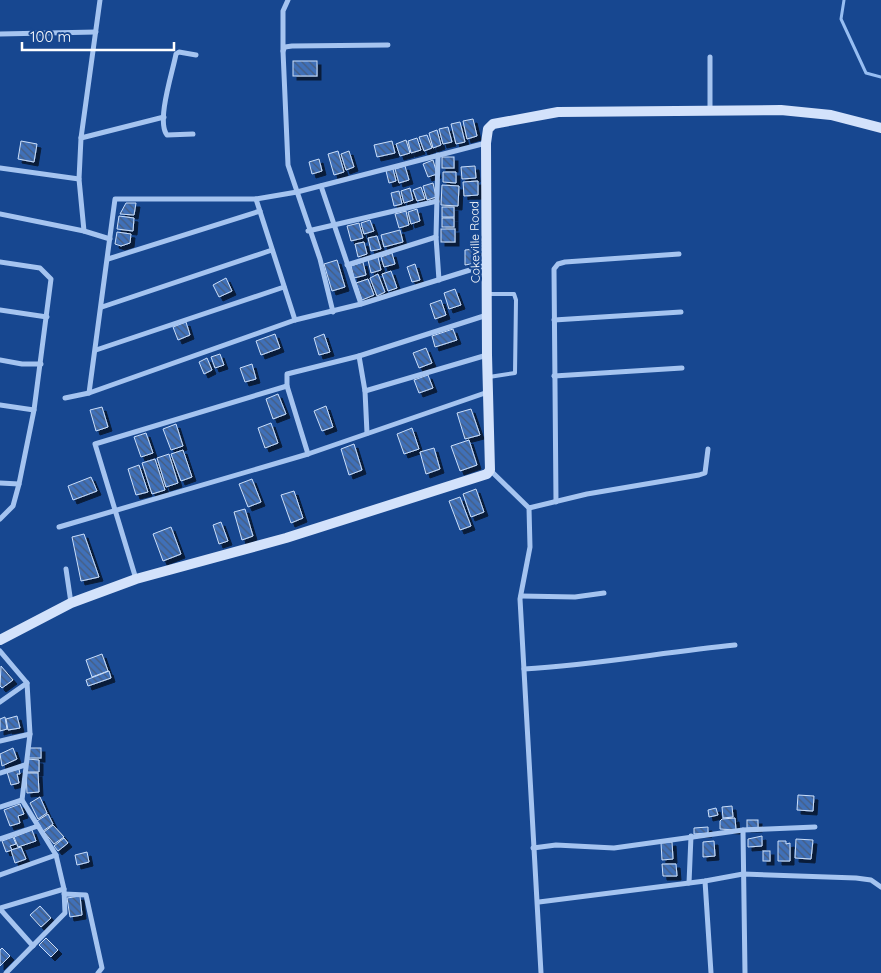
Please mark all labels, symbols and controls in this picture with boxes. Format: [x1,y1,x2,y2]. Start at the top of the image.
scale bar [22,20,175,52]
text: 100 m [30,27,71,46]
street label: Cokeville Road [466,201,483,283]

